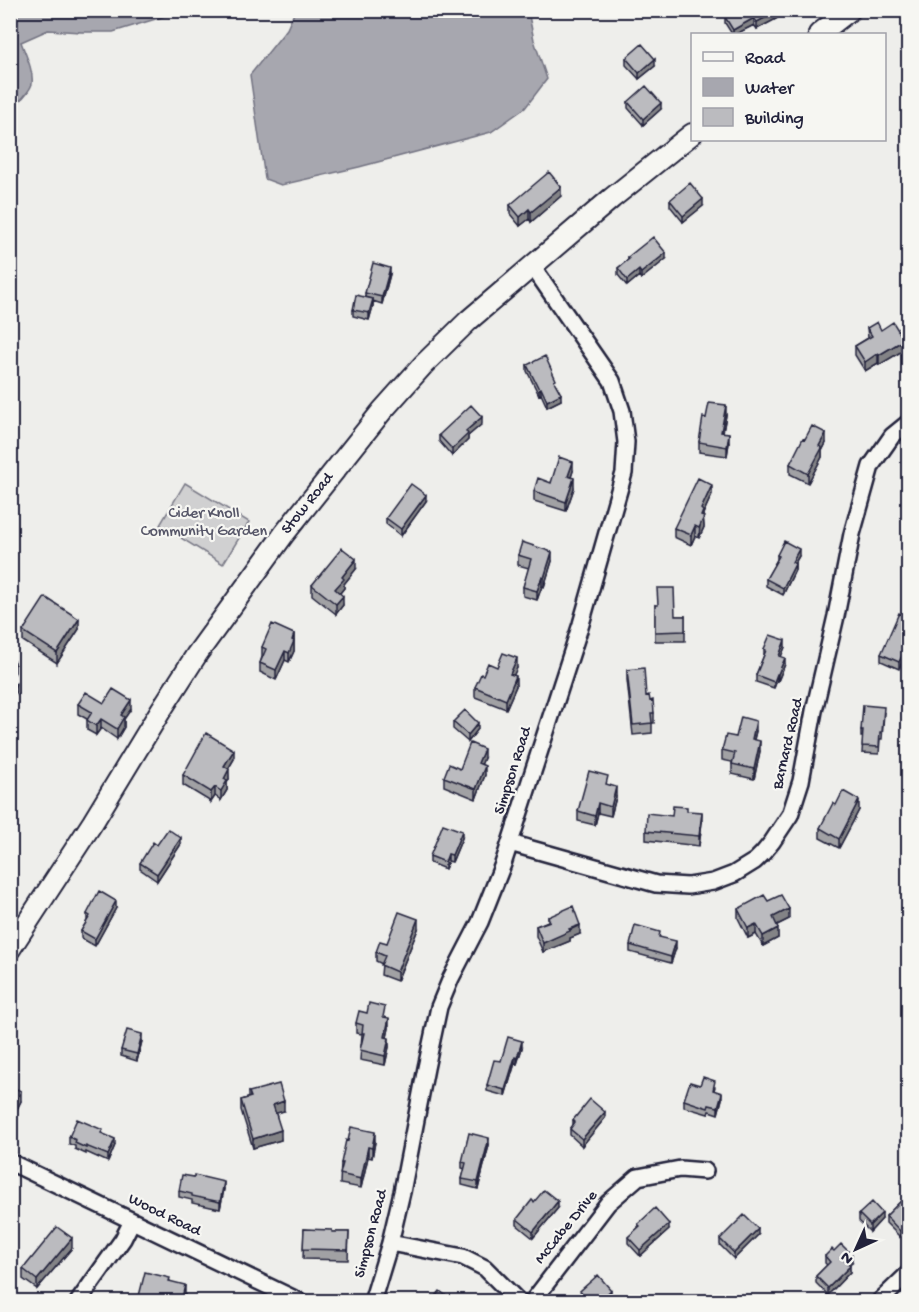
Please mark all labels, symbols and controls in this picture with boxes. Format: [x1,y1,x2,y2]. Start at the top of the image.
legend [691,33,886,141]
text: Road [745,49,786,70]
text: Water [745,79,795,100]
text: Building [744,109,804,130]
street label: Stow Road [278,468,339,539]
park label: Cider Knoll Community Garden [141,505,268,542]
street label: Barnard Road [769,695,809,792]
street label: Simpson Road [491,723,538,817]
street label: Simpson Road [351,1186,393,1280]
street label: McCabe Drive [531,1187,603,1269]
street label: Wood Road [125,1190,205,1242]
north arrow [826,1219,886,1279]
text: N [837,1246,858,1268]

